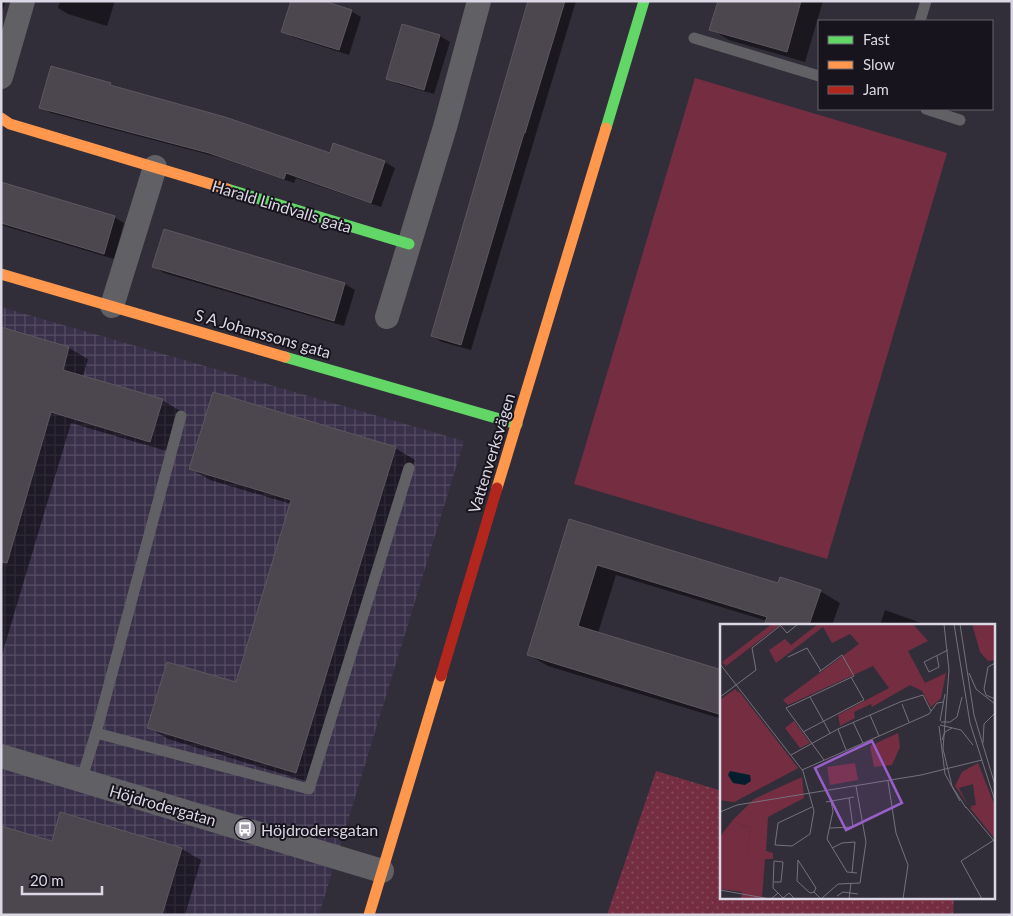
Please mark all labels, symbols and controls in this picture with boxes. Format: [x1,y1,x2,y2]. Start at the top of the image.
legend [818,20,993,110]
text: Fast [863,30,890,48]
text: Slow [863,55,895,73]
text: Jam [863,80,889,98]
street label: Harald Lindvalls gata [210,176,354,236]
street label: S A Johanssons gata [193,305,333,361]
street label: Vattenverksvägen [464,391,518,515]
inset map [720,624,996,898]
street label: Höjdrodergatan [107,781,219,829]
bus stop icon: Höjdrodersgatan [233,817,257,841]
place label: Höjdrodersgatan [261,820,378,839]
scale bar [22,864,102,896]
text: 20 m [30,871,64,889]

